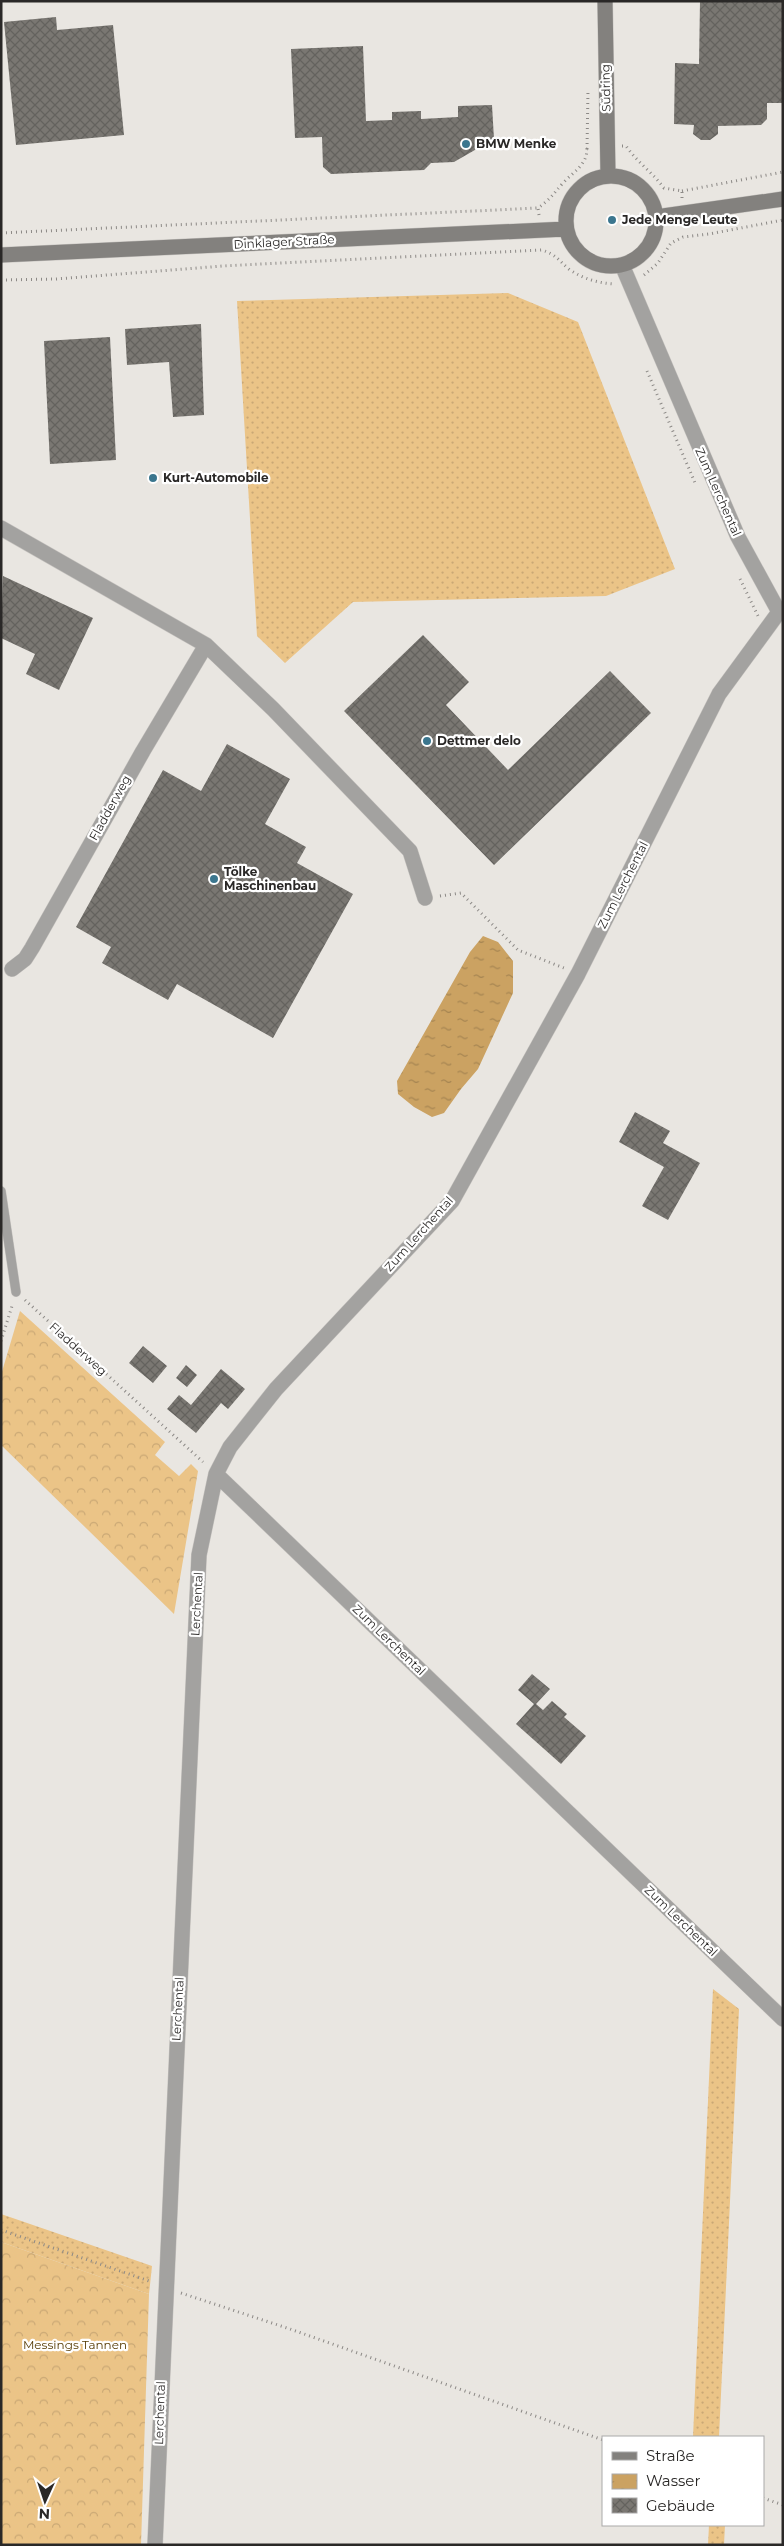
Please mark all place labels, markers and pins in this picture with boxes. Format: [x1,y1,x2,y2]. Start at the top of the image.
place label: BMW Menke [476,136,557,151]
marker: BMW Menke [460,138,472,150]
place label: Jede Menge Leute [621,212,738,227]
marker: Jede Menge Leute [606,214,618,226]
place label: Kurt-Automobile [163,470,269,485]
marker: Kurt-Automobile [147,472,159,484]
place label: Dettmer delo [437,733,521,748]
marker: Dettmer delo [421,735,433,747]
place label: Tölke Maschinenbau [224,864,316,893]
marker: Tölke Maschinenbau [208,873,220,885]

